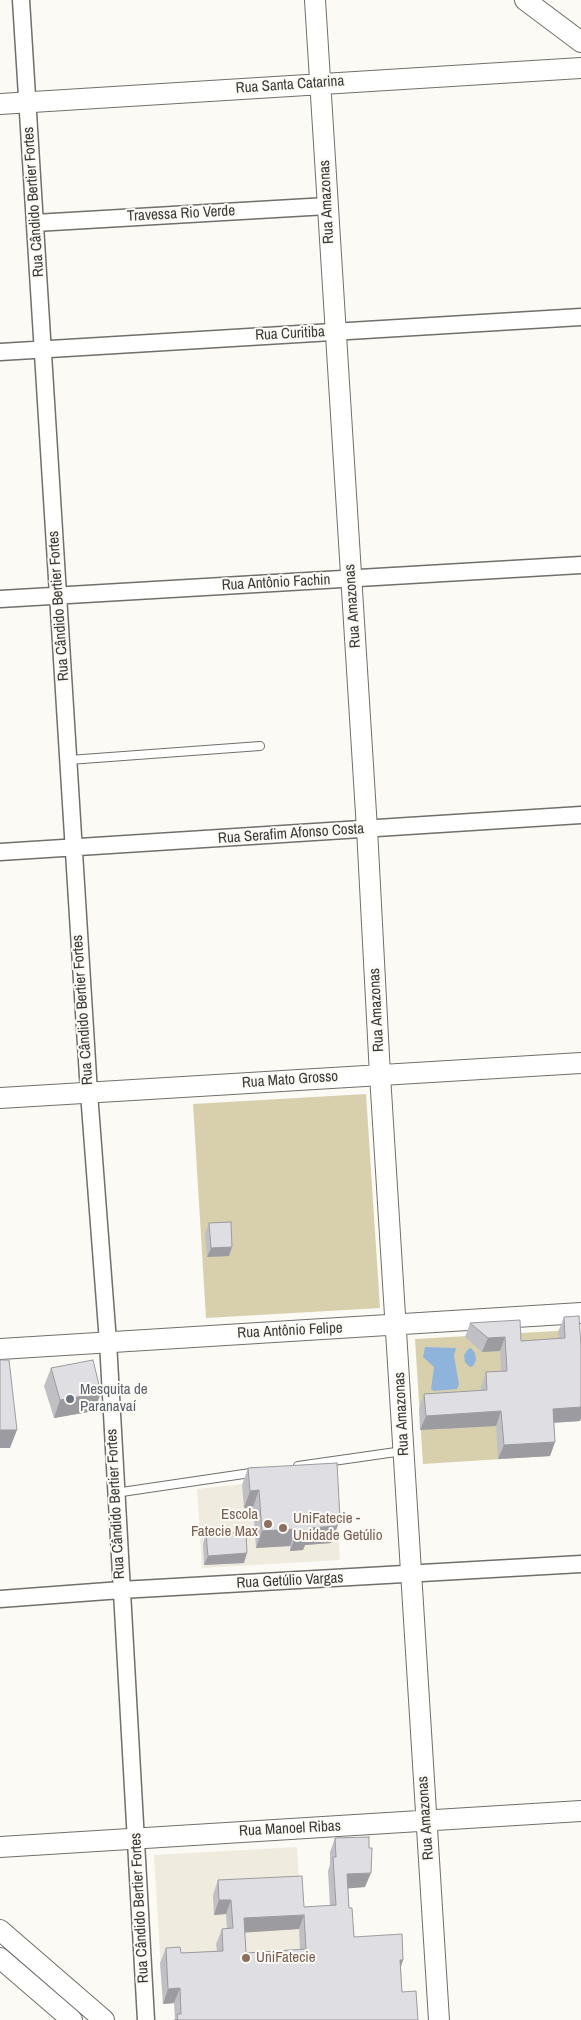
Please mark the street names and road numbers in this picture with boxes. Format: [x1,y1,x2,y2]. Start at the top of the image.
street label: Rua Santa Catarina [235,72,345,98]
street label: Rua Cândido Bertier Fortes [20,126,48,278]
street label: Rua Amazonas [316,160,338,244]
street label: Travessa Rio Verde [126,202,236,226]
street label: Rua Curitiba [255,323,325,345]
street label: Rua Cândido Bertier Fortes [45,530,73,682]
street label: Rua Amazonas [341,563,365,649]
street label: Rua Antônio Fachin [221,571,331,595]
street label: Rua Serafim Afonso Costa [217,820,365,848]
street label: Rua Cândido Bertier Fortes [69,934,97,1086]
street label: Rua Amazonas [366,968,388,1052]
street label: Rua Mato Grosso [241,1068,339,1092]
street label: Rua Antônio Felipe [237,1319,343,1343]
street label: Rua Amazonas [391,1372,413,1456]
street label: Rua Cândido Bertier Fortes [103,1428,129,1580]
street label: Rua Getúlio Vargas [236,1569,344,1593]
street label: Rua Amazonas [414,1775,438,1861]
street label: Rua Manoel Ribas [239,1817,341,1841]
street label: Rua Cândido Bertier Fortes [127,1832,153,1984]

